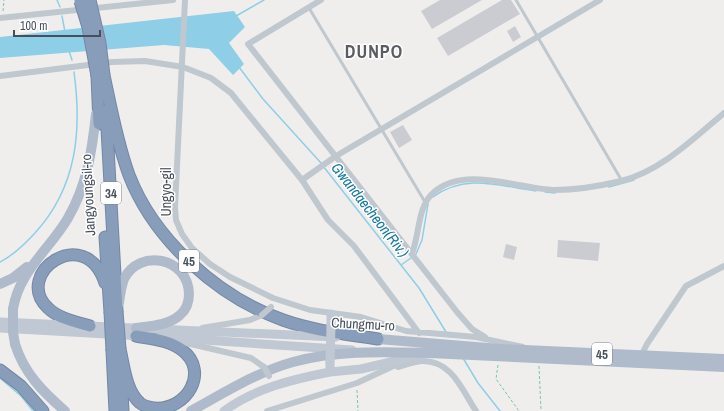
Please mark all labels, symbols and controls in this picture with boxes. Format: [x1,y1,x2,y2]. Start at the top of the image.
scale bar [14,12,100,38]
text: 100 m [20,18,47,34]
district label: DUNPO [345,39,403,64]
street label: Jangyoungsil-ro [77,154,99,236]
water label: Gwandaecheon(Riv.) [327,158,414,262]
street label: Ungyo-gil [157,167,175,217]
road number: 34 [101,182,121,204]
road number: 45 [179,250,199,272]
street label: Chungmu-ro [331,313,395,335]
road number: 45 [592,343,612,365]

